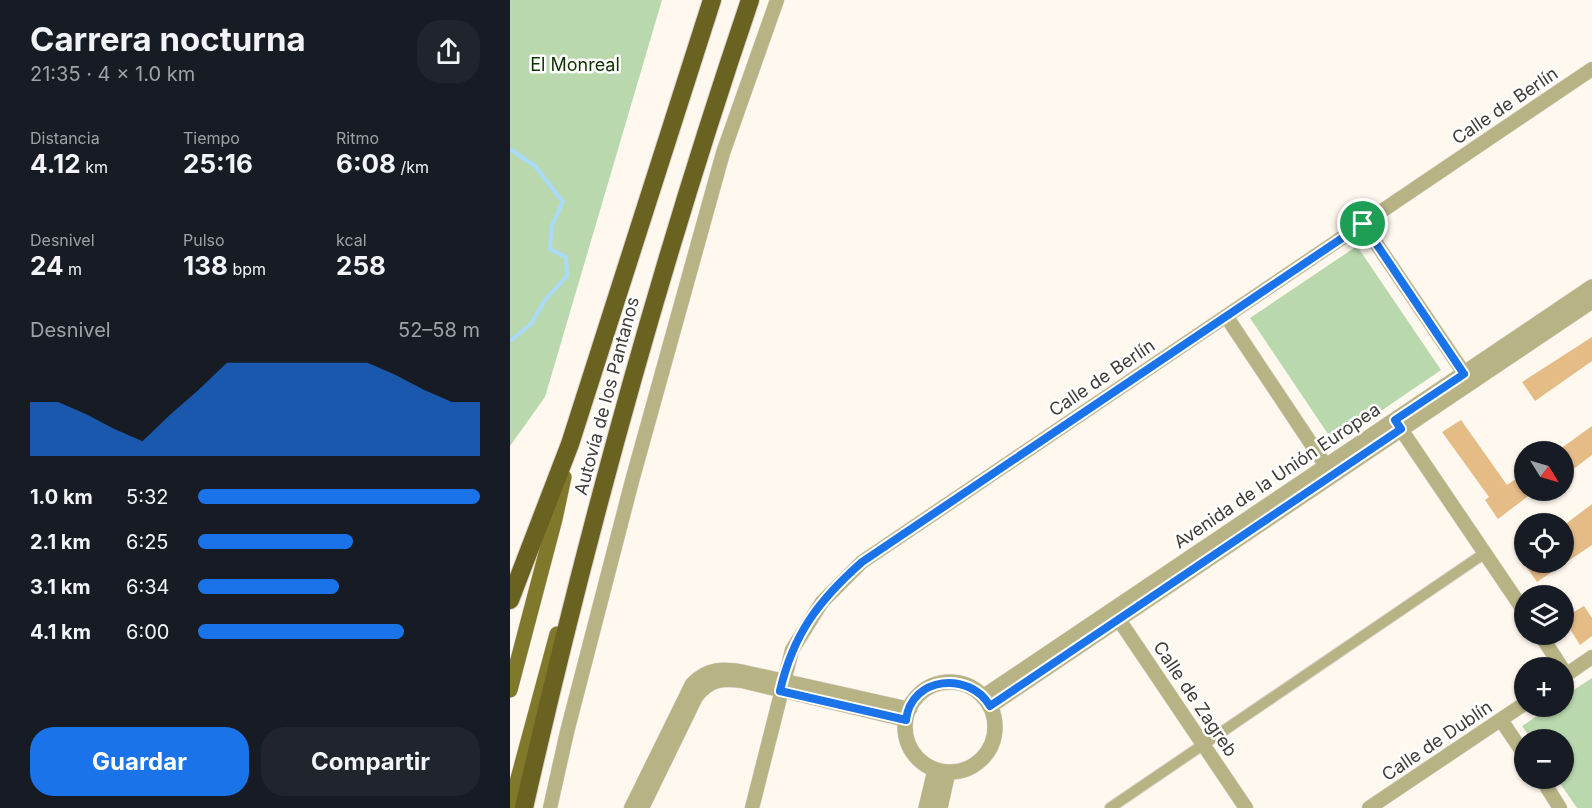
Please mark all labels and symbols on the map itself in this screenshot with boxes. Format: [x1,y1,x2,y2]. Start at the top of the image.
park label: El Monreal [530,54,620,75]
street label: Calle de Berlín [1448,63,1561,149]
pin [1337,198,1388,249]
street label: Autovía de los Pantanos [570,294,643,497]
street label: Calle de Berlín [1045,335,1158,421]
street label: Avenida de la Unión Europea [1170,399,1384,553]
north arrow [1514,441,1574,501]
street label: Calle de Zagreb [1149,637,1242,760]
street label: Calle de Dublín [1378,696,1496,785]

